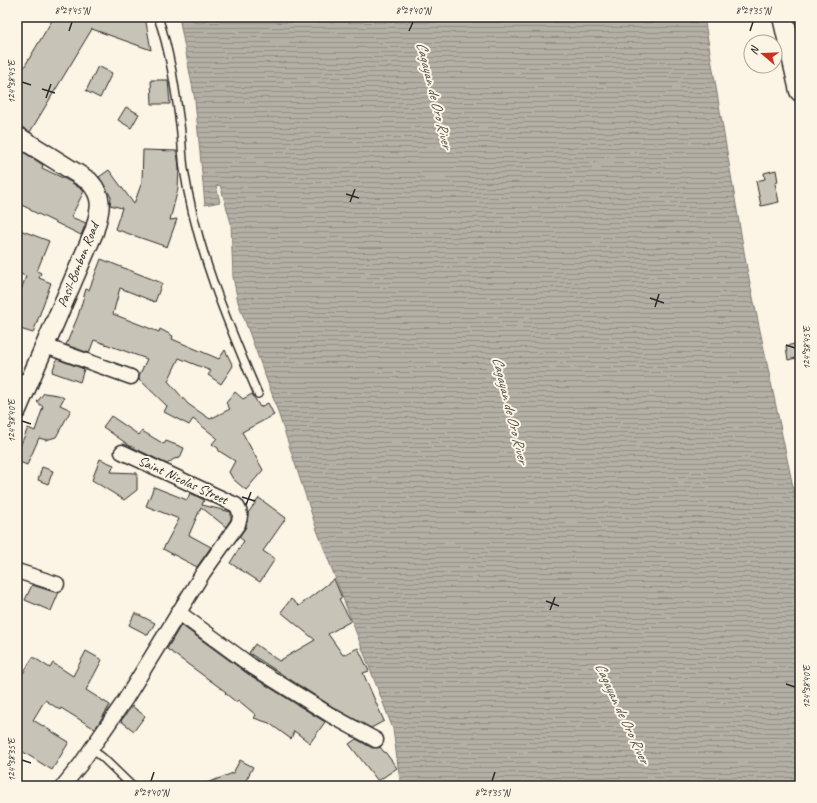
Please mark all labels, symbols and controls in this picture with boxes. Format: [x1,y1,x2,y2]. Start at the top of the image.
text: 8°29'45"N [55,4,91,17]
text: 8°29'40"N [396,4,432,17]
text: 8°29'35"N [736,4,772,17]
north arrow [743,34,783,74]
water label: Cagayan de Oro River [412,40,457,153]
text: N [746,43,762,56]
text: 124°38'45"E [5,59,18,104]
street label: Pasil-Bonbon Road [53,218,104,310]
text: 124°38'45"E [800,325,813,370]
water label: Cagayan de Oro River [488,355,533,468]
text: 124°38'40"E [5,398,18,443]
street label: Saint Nicolas Street [136,452,232,509]
water label: Cagayan de Oro River [590,660,655,769]
text: 124°38'40"E [800,664,813,709]
text: 124°38'35"E [5,737,18,782]
text: 8°29'40"N [134,786,170,799]
text: 8°29'35"N [475,786,511,799]

